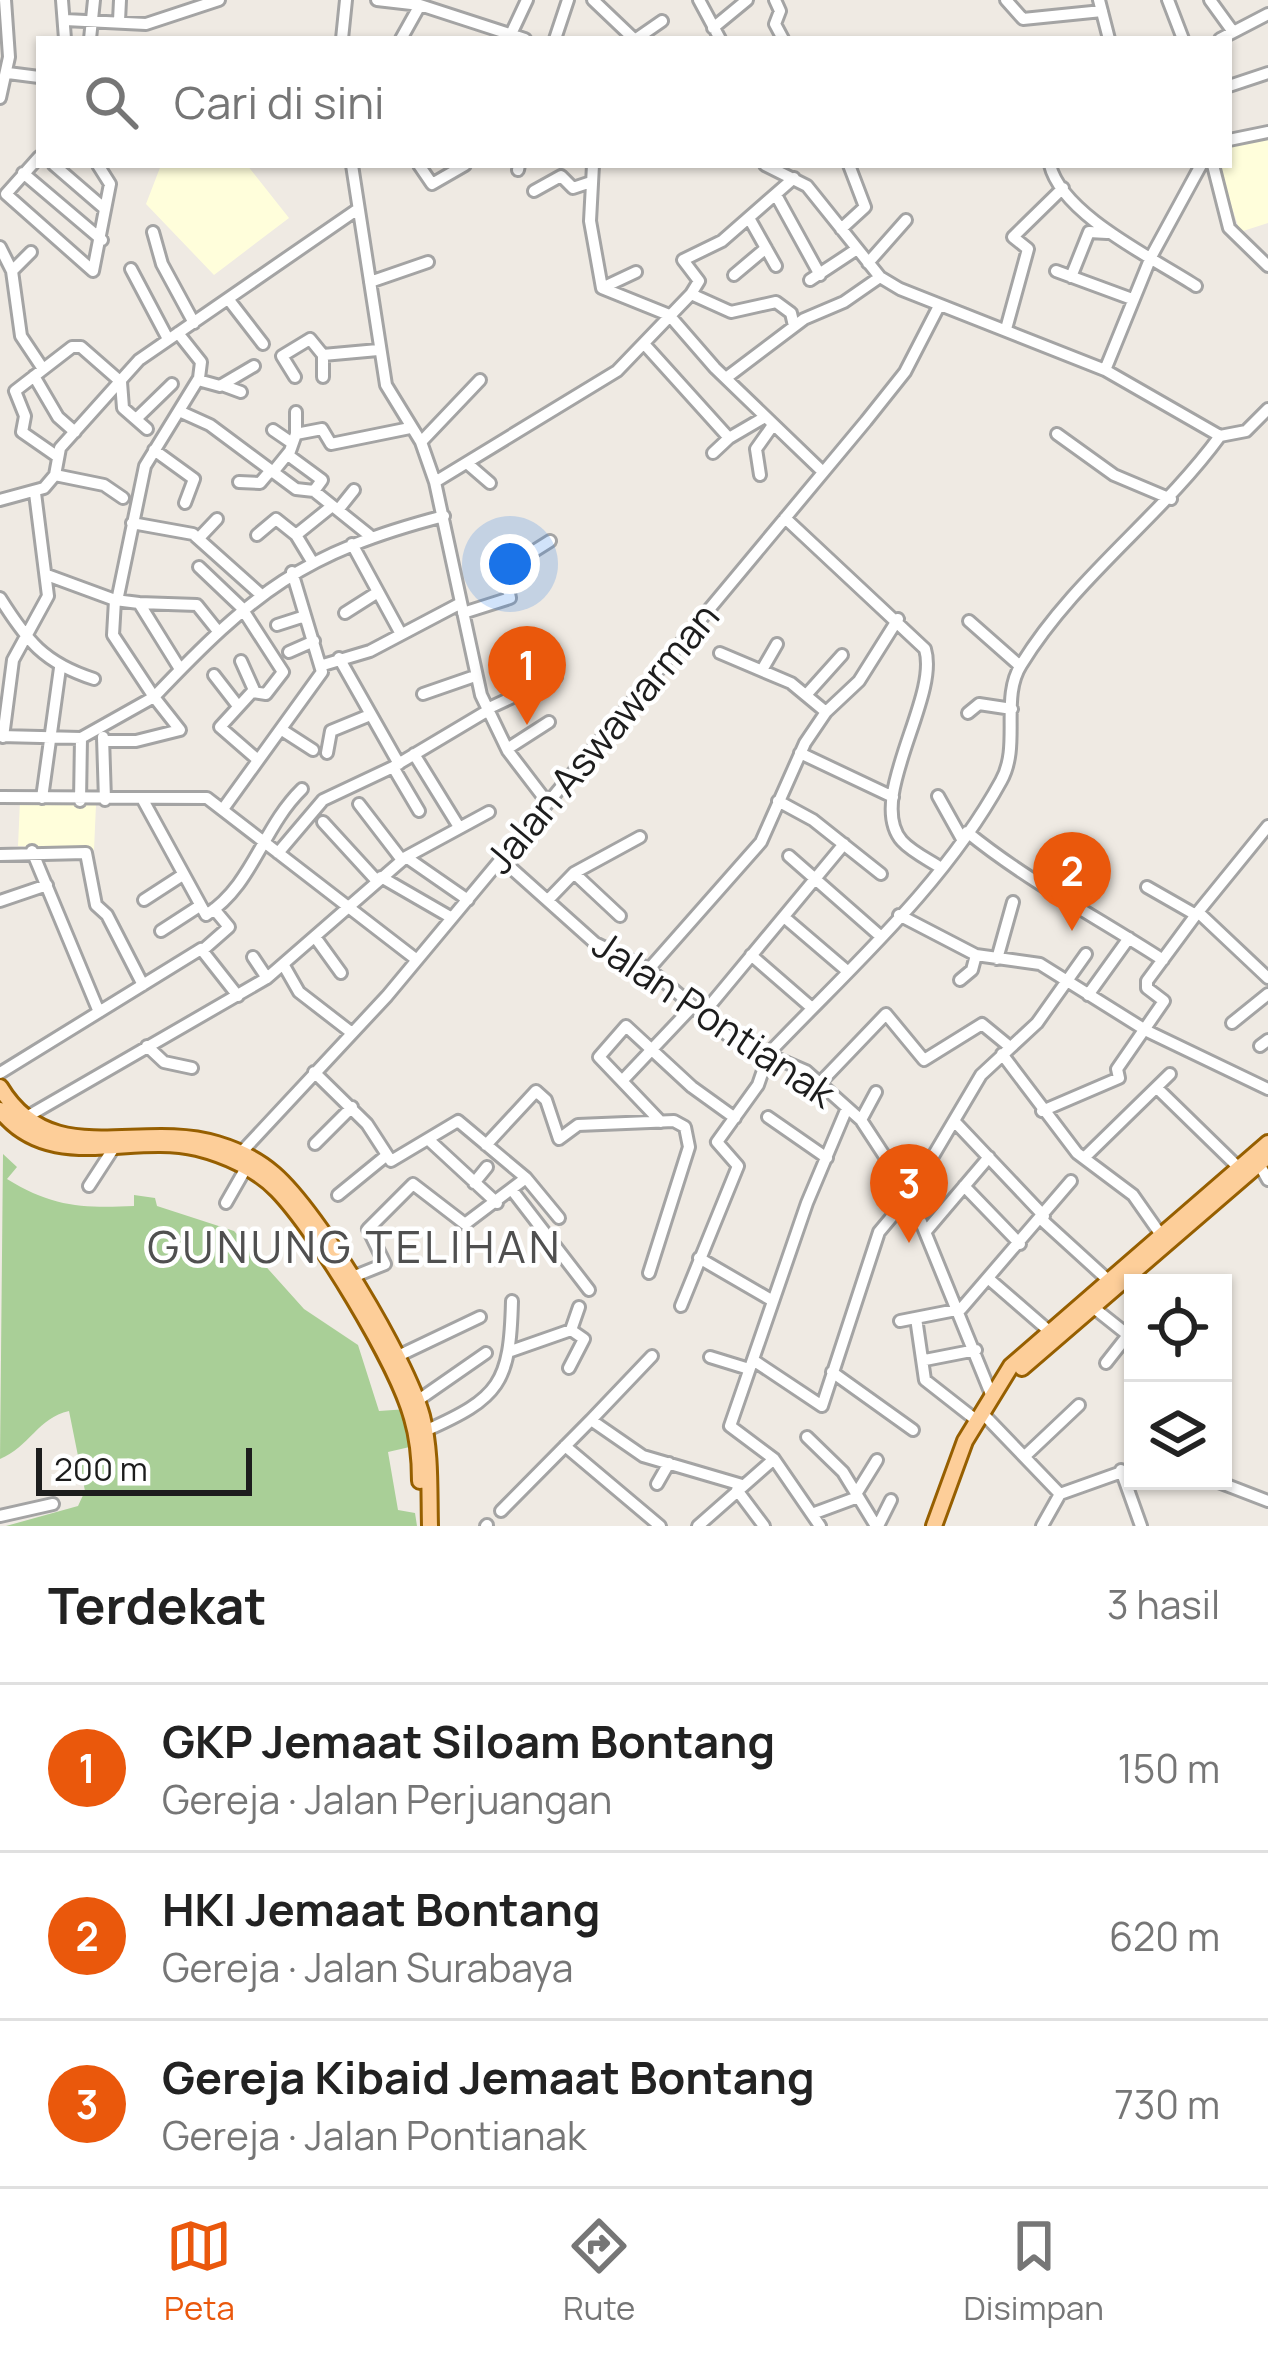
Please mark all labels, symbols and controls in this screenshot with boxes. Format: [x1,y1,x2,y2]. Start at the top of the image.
search box [36,36,1232,168]
icon: search [78,69,144,135]
text: Cari di sini [174,71,384,133]
your location [480,534,540,594]
street label: Jalan Aswawarman [472,591,731,884]
pin: 1 [488,626,566,725]
pin: 2 [1033,832,1111,931]
street label: Jalan Pontianak [583,917,848,1120]
pin: 3 [870,1144,948,1243]
district label: GUNUNG TELIHAN [147,1215,563,1277]
map controls [1124,1274,1232,1490]
button: locate [1124,1274,1232,1382]
button: layers [1124,1382,1232,1490]
scale bar [36,1442,252,1495]
text: 200 m [54,1446,148,1491]
text: Terdekat [48,1570,266,1639]
text: 3 hasil [1107,1577,1220,1631]
text: GKP Jemaat Siloam Bontang [162,1710,775,1772]
text: 1 [78,1741,96,1795]
text: 150 m [1118,1741,1220,1795]
text: Gereja · Jalan Perjuangan [162,1772,612,1826]
text: HKI Jemaat Bontang [162,1878,601,1940]
text: 2 [75,1909,99,1963]
text: 620 m [1109,1909,1220,1963]
text: Gereja · Jalan Surabaya [162,1940,573,1994]
text: Gereja Kibaid Jemaat Bontang [162,2046,815,2108]
text: 3 [76,2077,98,2131]
text: 730 m [1114,2077,1220,2131]
text: Gereja · Jalan Pontianak [162,2108,586,2162]
tab: Peta [164,2213,235,2330]
tab: Rute [563,2213,635,2330]
tab: Disimpan [964,2213,1104,2330]

